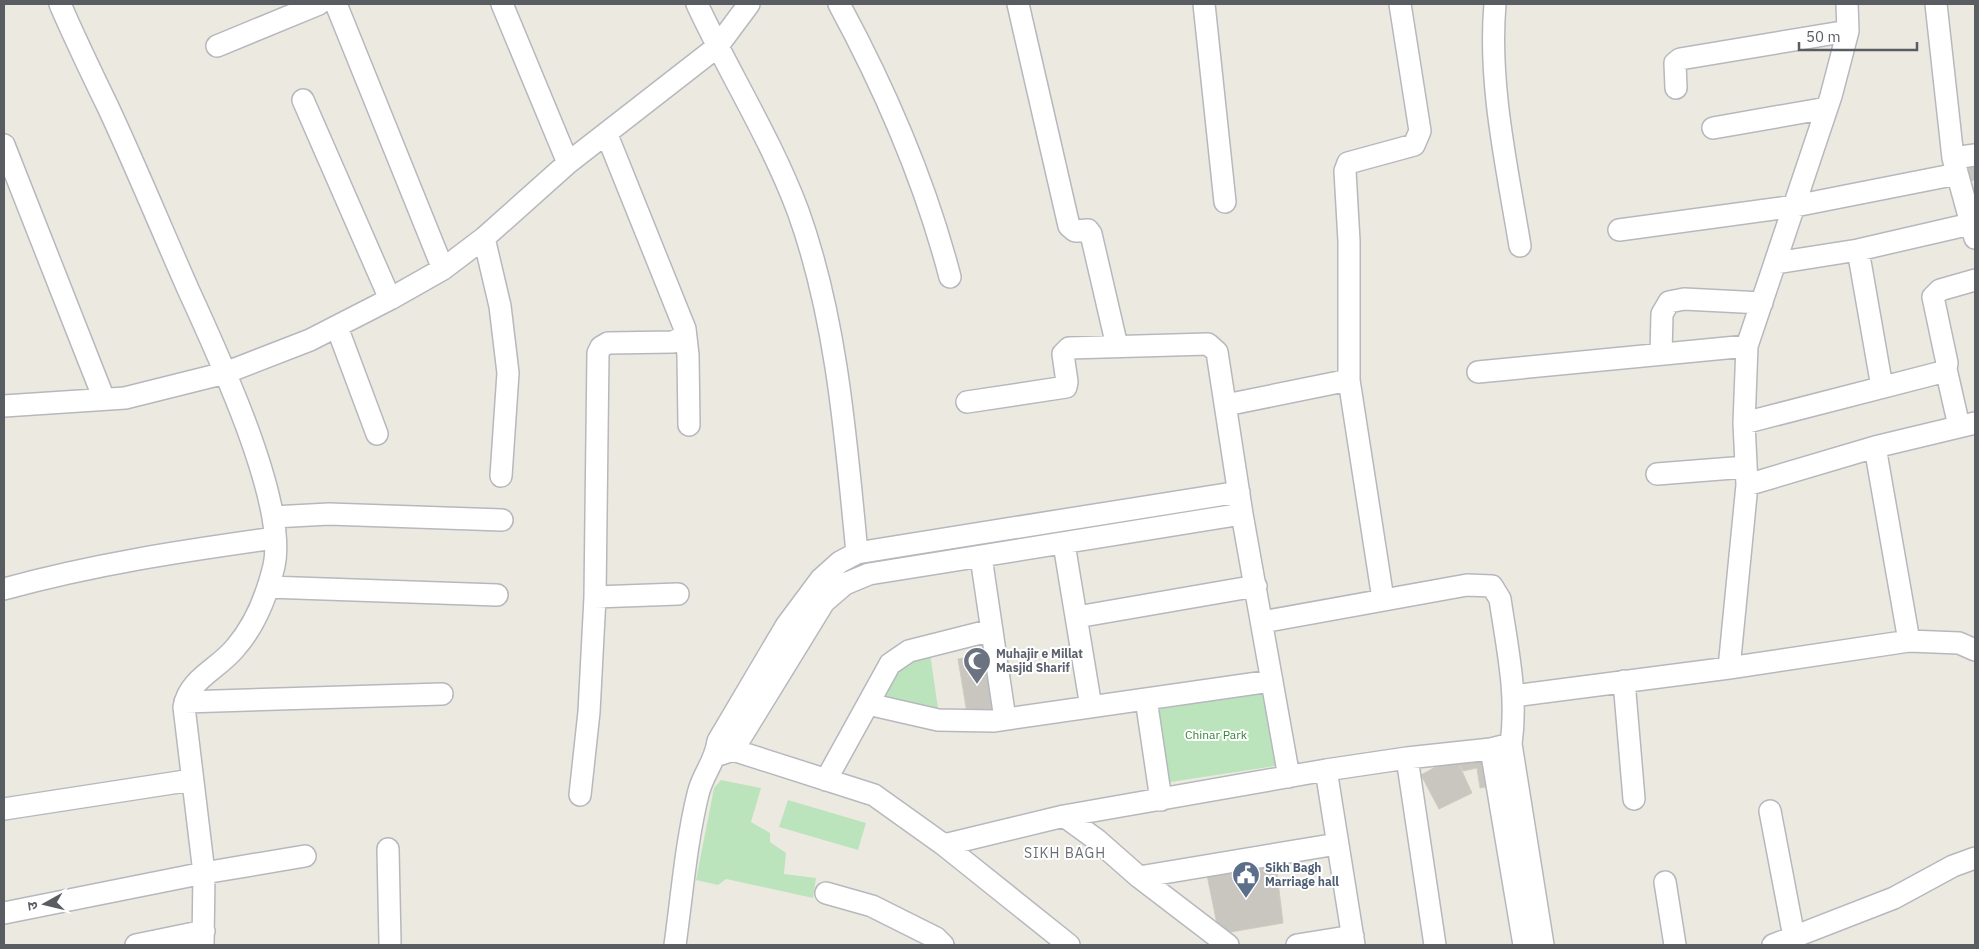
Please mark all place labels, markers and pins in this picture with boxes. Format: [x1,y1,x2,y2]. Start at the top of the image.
mosque icon: Muhajir e Millat Masjid Sharif [962,646,992,685]
place label: Muhajir e Millat Masjid Sharif [996,646,1083,675]
public building icon: Sikh Bagh Marriage hall [1231,860,1261,899]
place label: Sikh Bagh Marriage hall [1265,860,1339,889]

